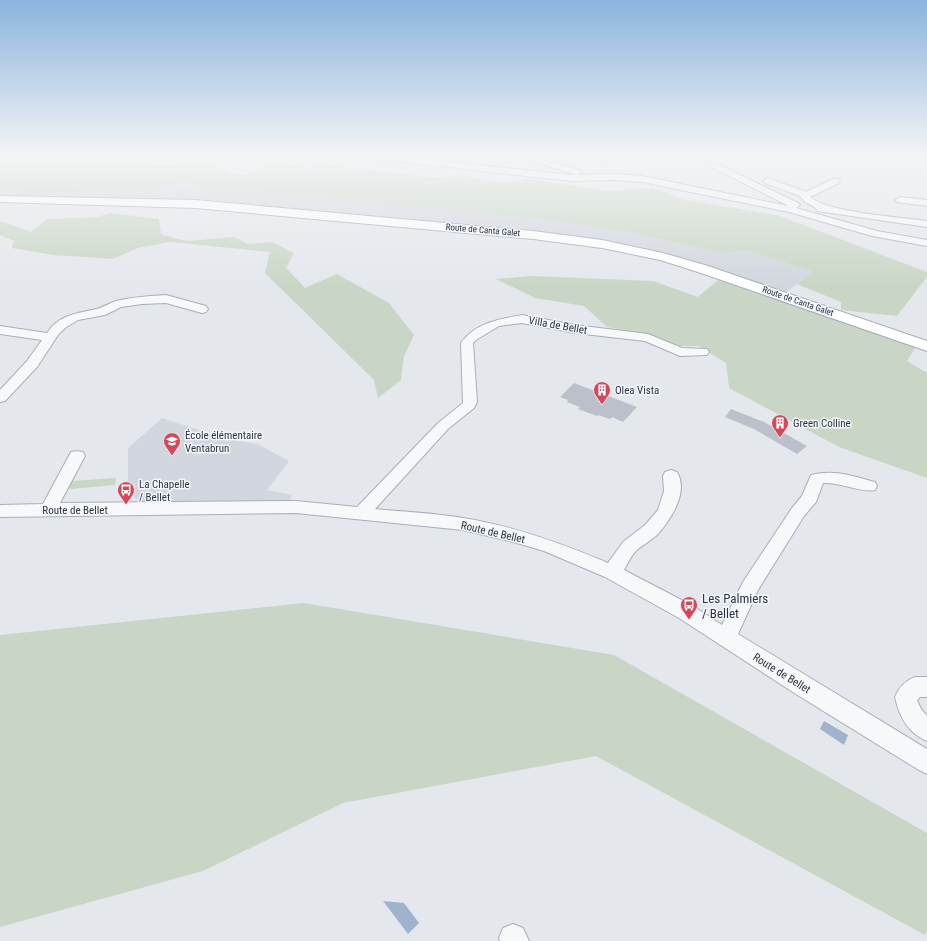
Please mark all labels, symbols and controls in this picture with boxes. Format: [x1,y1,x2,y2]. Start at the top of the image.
street label: Route de Canta Galet [445,222,521,238]
street label: Route de Canta Galet [761,284,835,318]
street label: Villa de Bellet [528,314,588,337]
building icon: Olea Vista [592,380,612,405]
place label: Olea Vista [615,384,659,397]
building icon: Green Colline [770,413,790,438]
place label: Green Colline [793,417,851,430]
place label: École élémentaire Ventabrun [185,429,262,455]
school or university icon: École élémentaire Ventabrun [162,431,182,456]
place label: La Chapelle / Bellet [139,478,190,504]
bus stop icon: La Chapelle / Bellet [116,480,136,505]
street label: Route de Bellet [42,504,108,517]
street label: Route de Bellet [460,519,526,546]
place label: Les Palmiers / Bellet [702,591,768,621]
bus stop icon: Les Palmiers / Bellet [679,595,699,620]
street label: Route de Bellet [751,651,813,696]

